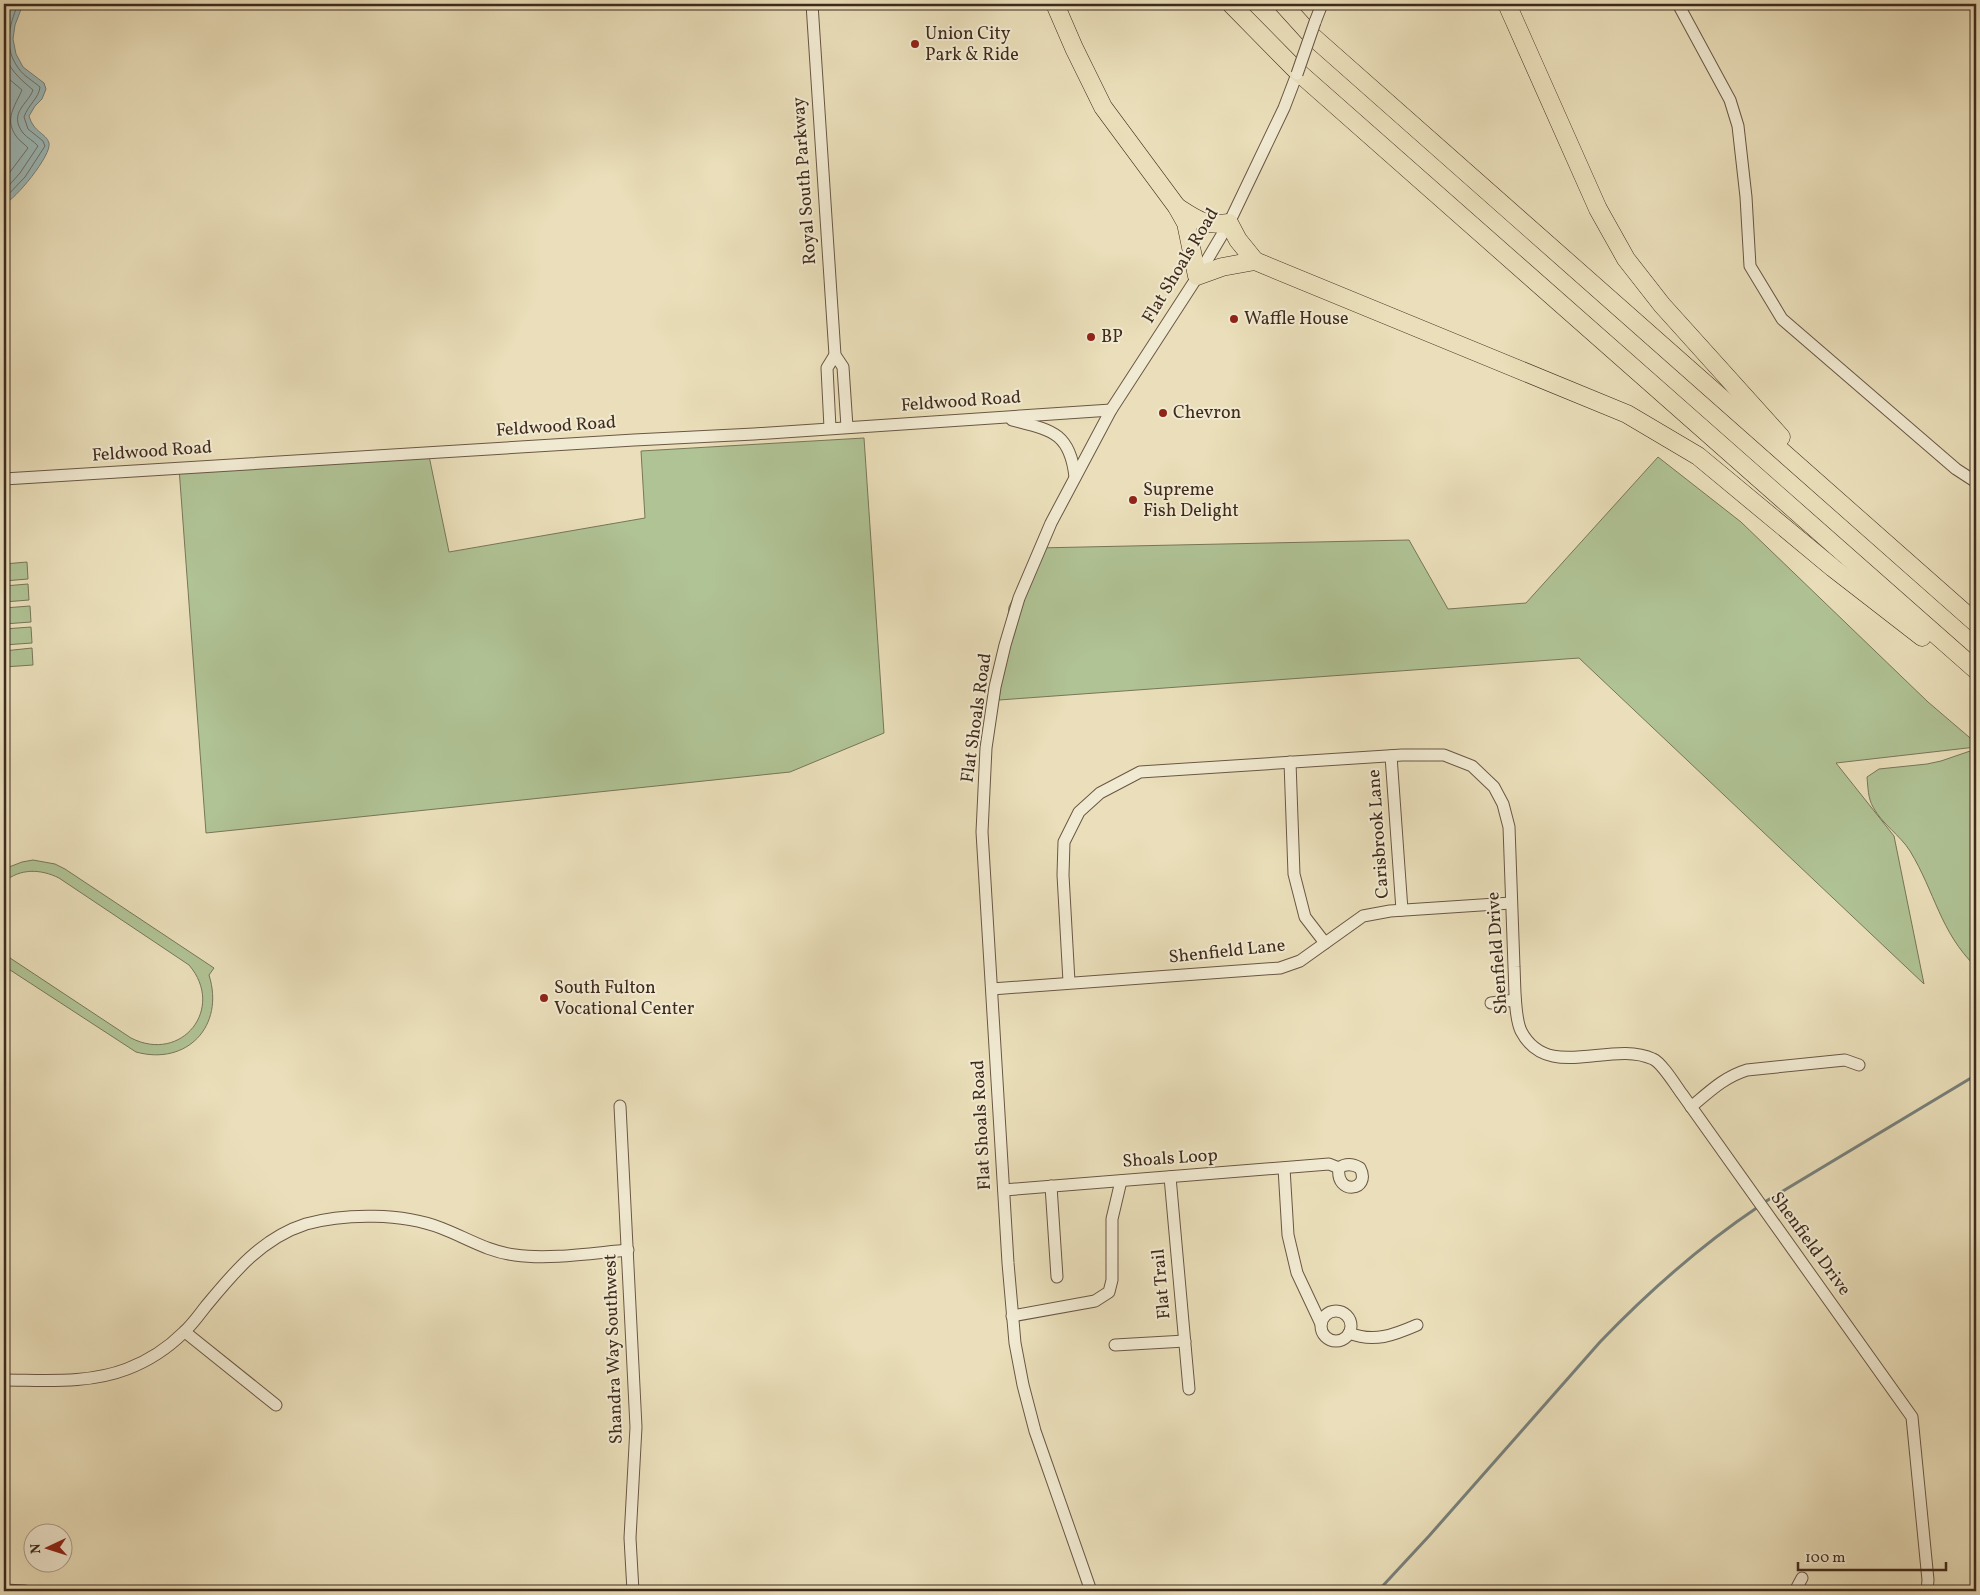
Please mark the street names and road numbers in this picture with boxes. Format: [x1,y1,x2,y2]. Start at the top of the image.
street label: Royal South Parkway [787,96,823,266]
street label: Flat Shoals Road [1137,204,1225,328]
street label: Feldwood Road [900,385,1022,419]
street label: Feldwood Road [495,410,617,444]
street label: Feldwood Road [91,435,213,469]
street label: Flat Shoals Road [956,652,998,784]
street label: Carisbrook Lane [1362,769,1396,899]
street label: Shenfield Drive [1481,891,1515,1015]
street label: Shenfield Lane [1167,933,1287,971]
street label: Flat Shoals Road [966,1059,998,1191]
street label: Shoals Loop [1122,1143,1218,1175]
street label: Shenfield Drive [1764,1187,1856,1301]
street label: Flat Trail [1146,1248,1178,1320]
street label: Shandra Way Southwest [598,1253,630,1445]

